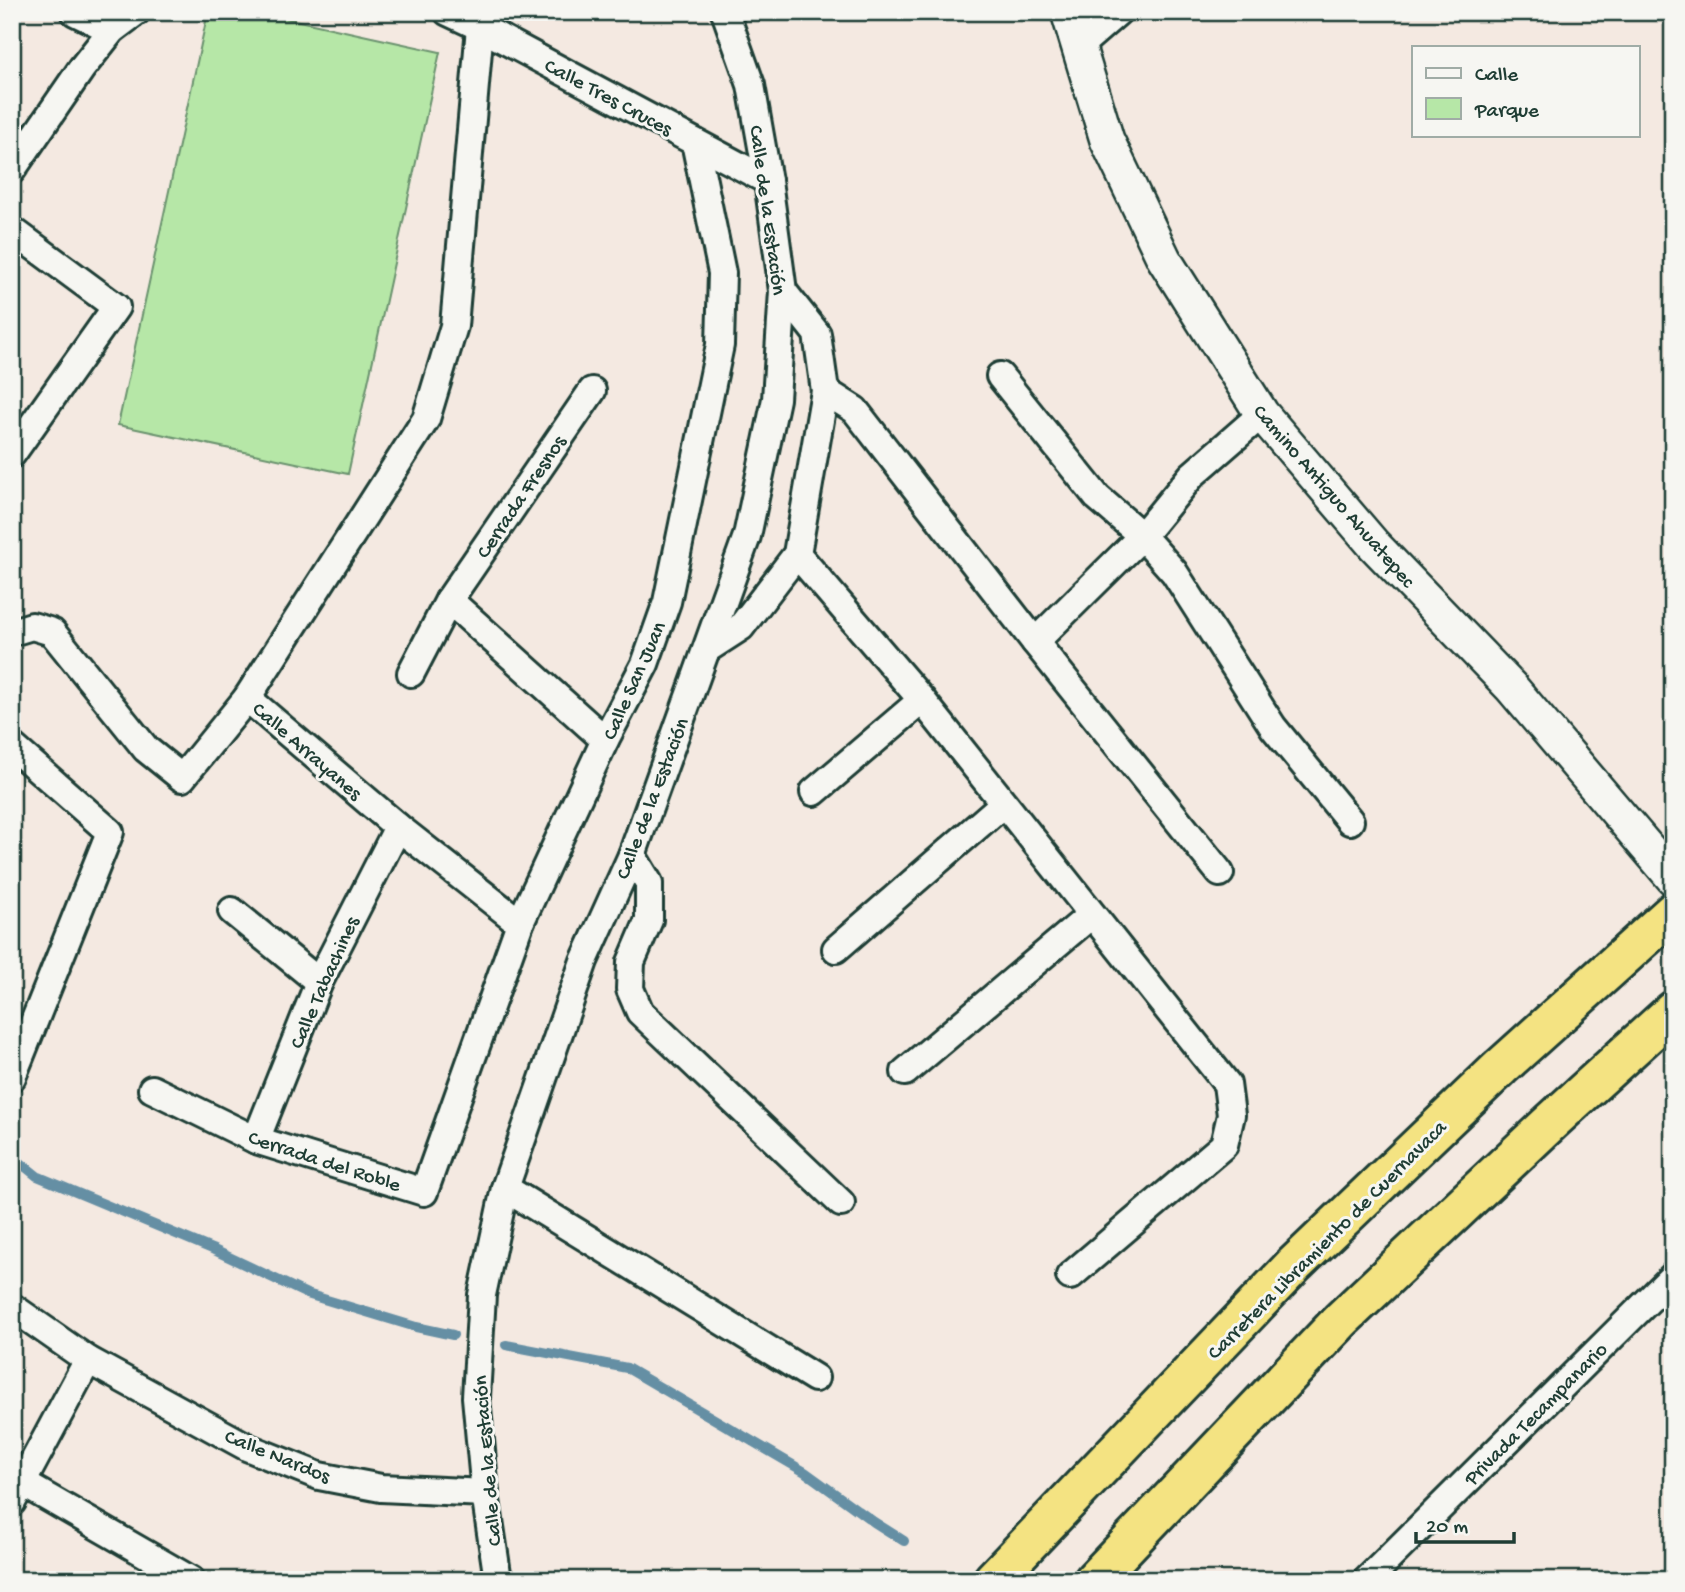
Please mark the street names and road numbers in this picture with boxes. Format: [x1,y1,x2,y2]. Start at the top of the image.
street label: Calle Tres Cruces [539,55,677,144]
street label: Calle de la Estación [741,124,790,297]
street label: Camino Antiguo Ahuatepec [1246,401,1419,595]
street label: Cerrada Fresnos [473,431,574,564]
street label: Calle San Juan [599,618,673,745]
street label: Calle Arrayanes [246,698,367,808]
street label: Calle de la Estación [612,715,697,884]
street label: Calle Tabachines [286,912,367,1053]
street label: Carretera Libramiento de Cuernavaca [1204,1116,1454,1366]
street label: Cerrada del Roble [245,1127,404,1200]
street label: Privada Tecampanario [1460,1338,1614,1493]
street label: Calle de la Estación [470,1374,509,1547]
street label: Calle Nardos [220,1426,334,1491]

